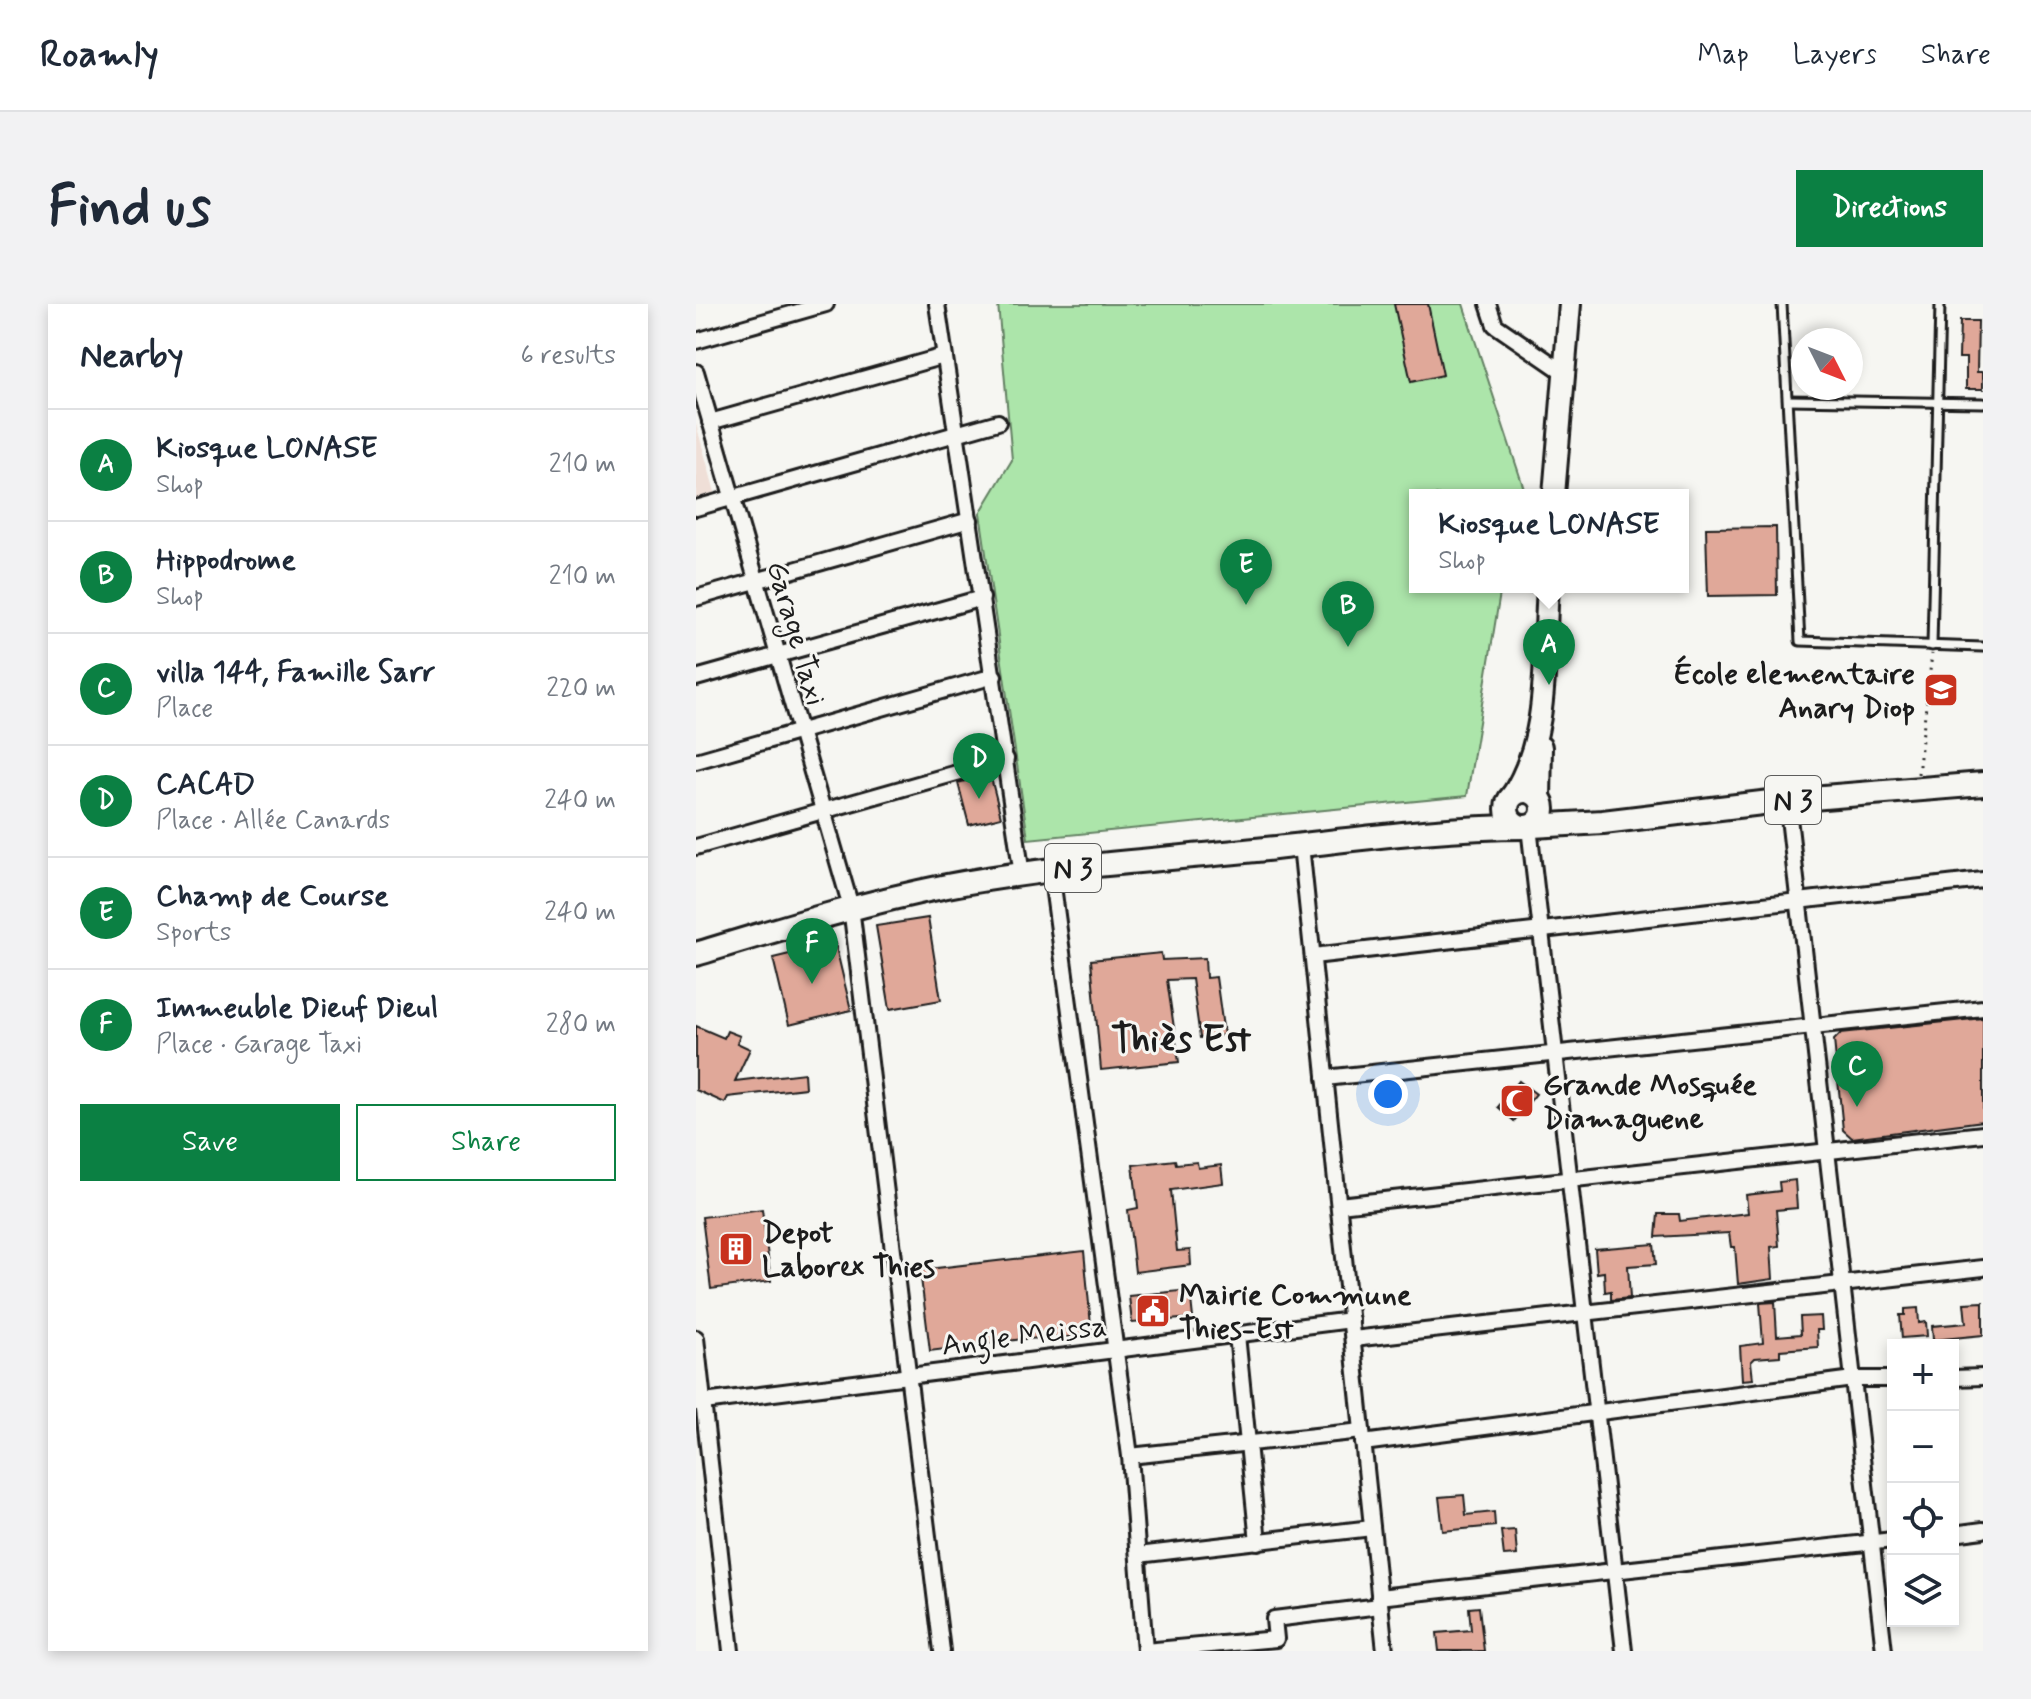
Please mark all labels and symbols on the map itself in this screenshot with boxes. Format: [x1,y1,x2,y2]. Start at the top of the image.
north arrow [1791,328,1863,400]
pin: E [1220,539,1272,605]
street label: Garage Taxi [754,557,835,711]
pin: B [1322,581,1374,647]
pin: A [1523,619,1575,685]
place label: École elementaire Anary Diop [1674,655,1915,728]
school or university icon: École elementaire Anary Diop [1922,671,1960,709]
pin: D [953,733,1005,799]
road number: N 3 [1765,776,1821,824]
road number: N 3 [1045,844,1101,892]
pin: F [786,918,838,984]
district label: Thiès Est [1111,1016,1252,1065]
pin: C [1831,1041,1883,1107]
place label: Grande Mosquée Diamaguene [1543,1066,1757,1142]
your location [1368,1074,1408,1114]
mosque icon: Grande Mosquée Diamaguene [1498,1082,1536,1120]
place label: Depot Laborex Thies [762,1214,935,1287]
building icon: Depot Laborex Thies [717,1230,755,1268]
place label: Mairie Commune Thies-Est [1179,1276,1412,1349]
public building icon: Mairie Commune Thies-Est [1134,1292,1172,1330]
street label: Angle Meissa [939,1307,1110,1369]

